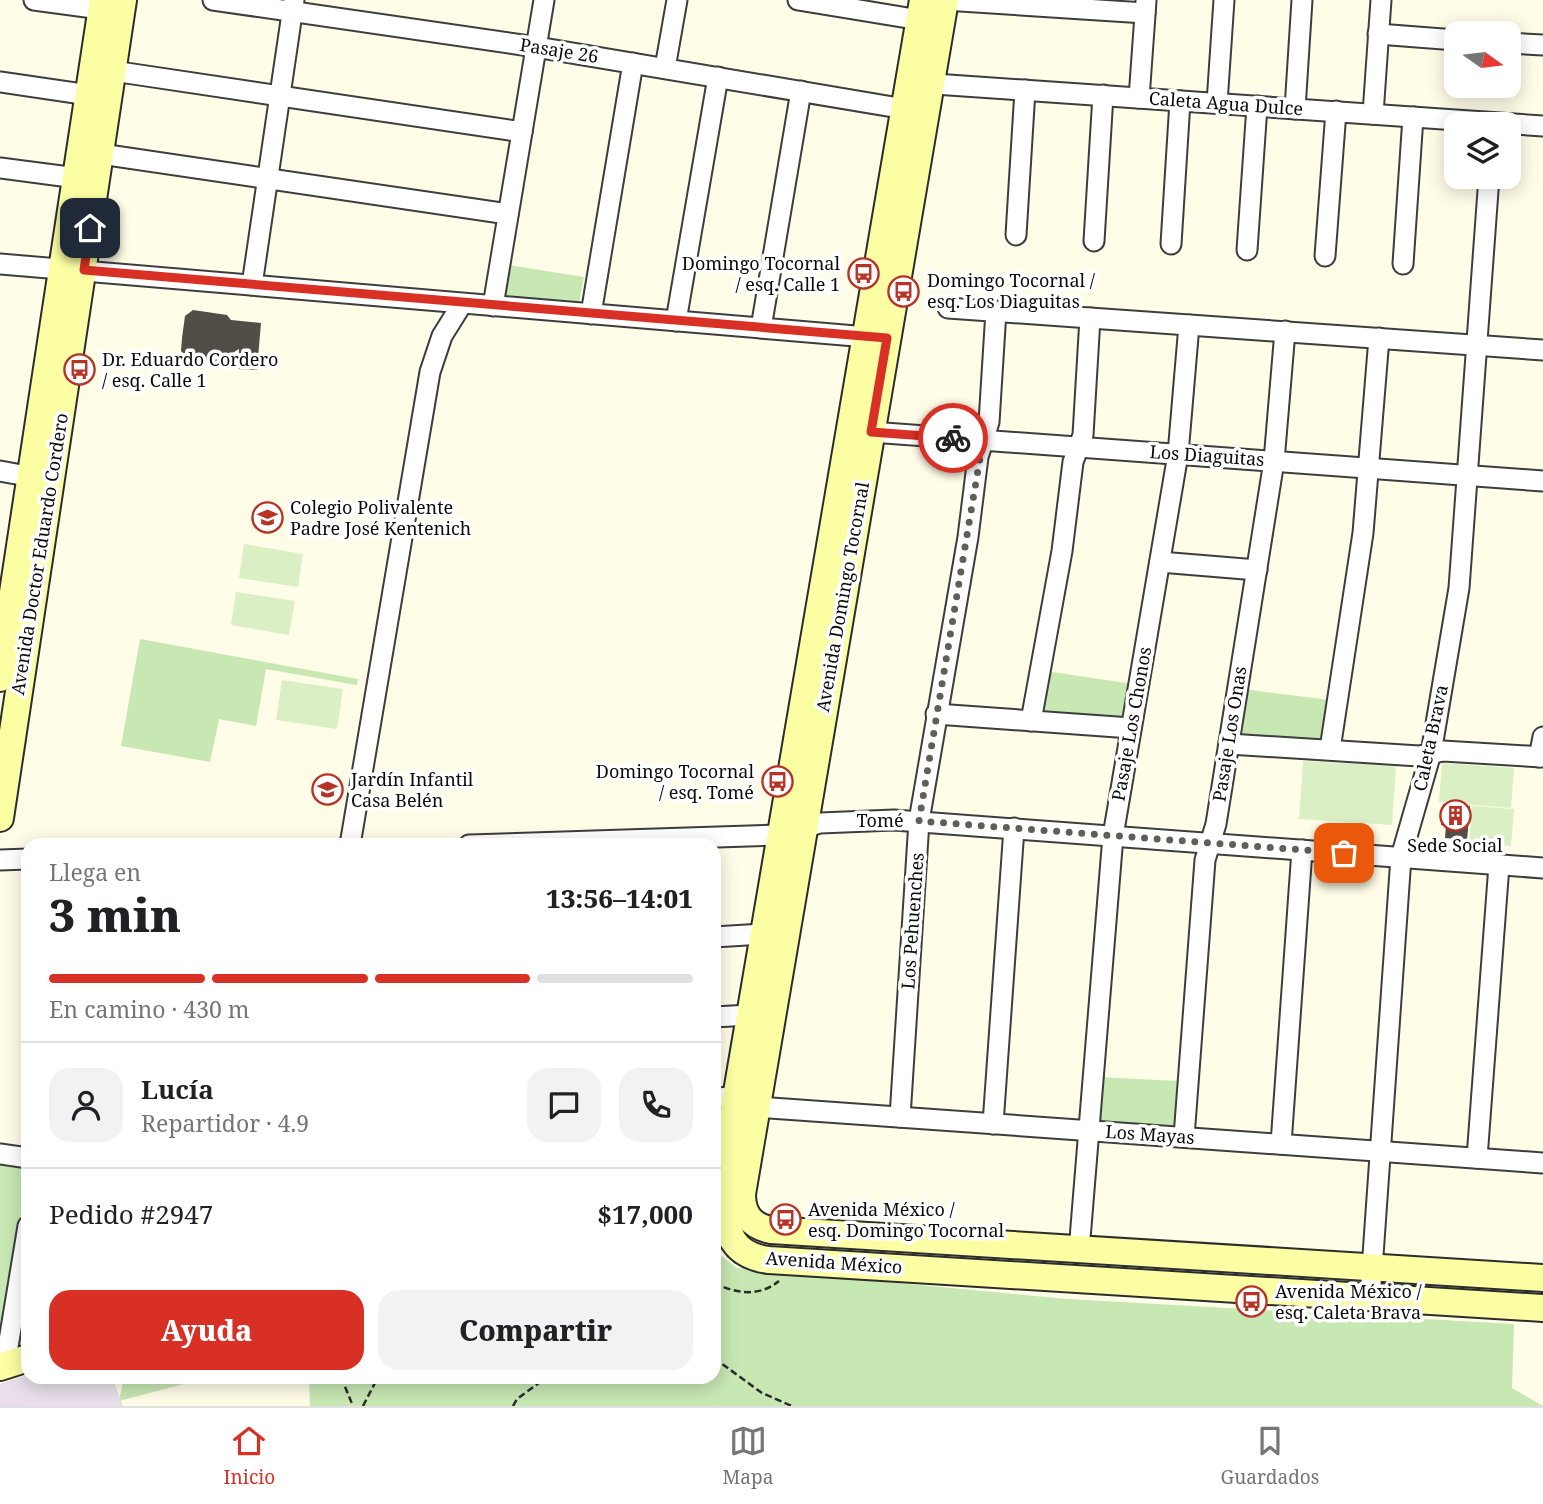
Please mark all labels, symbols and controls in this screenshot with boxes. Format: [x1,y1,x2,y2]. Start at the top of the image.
north arrow [1444,21,1521,98]
map controls [1444,21,1521,189]
street label: Pasaje 26 [518,32,600,68]
street label: Caleta Agua Dulce [1148,86,1304,120]
button: layers [1444,112,1521,189]
pin [60,198,120,258]
icon: home [71,209,109,247]
place label: Domingo Tocornal / esq. Calle 1 [682,251,840,296]
bus stop icon: Domingo Tocornal / esq. Calle 1 [846,257,880,291]
place label: Domingo Tocornal / esq. Los Diaguitas [927,268,1096,313]
bus stop icon: Domingo Tocornal / esq. Los Diaguitas [887,274,921,308]
place label: Dr. Eduardo Cordero / esq. Calle 1 [102,347,278,392]
bus stop icon: Dr. Eduardo Cordero / esq. Calle 1 [62,353,96,387]
courier [918,403,988,473]
street label: Avenida Doctor Eduardo Cordero [5,411,73,696]
icon: bike [934,419,972,457]
street label: Los Diaguitas [1149,439,1265,471]
street label: Avenida Domingo Tocornal [810,480,874,714]
place label: Colegio Polivalente Padre José Kentenich [290,495,471,540]
school or university icon: Colegio Polivalente Padre José Kentenich [250,501,284,535]
street label: Pasaje Los Chonos [1106,645,1156,803]
street label: Pasaje Los Onas [1206,665,1252,803]
street label: Caleta Brava [1407,682,1453,793]
place label: Domingo Tocornal / esq. Tomé [596,759,754,804]
bus stop icon: Domingo Tocornal / esq. Tomé [760,765,794,799]
place label: Jardín Infantil Casa Belén [350,767,474,812]
school or university icon: Jardín Infantil Casa Belén [311,773,345,807]
building icon: Sede Social [1438,798,1472,832]
street label: Tomé [856,808,904,832]
pin [1314,823,1374,883]
place label: Sede Social [1407,833,1503,857]
icon: bag [1325,834,1363,872]
street label: Los Pehuenches [895,852,929,990]
text: Llega en [49,856,141,888]
text: 13:56–14:01 [546,880,693,916]
text: 3 min [49,883,181,945]
text: En camino · 430 m [49,993,250,1025]
button: person [49,1068,123,1142]
button: chat [527,1068,601,1142]
button: phone [619,1068,693,1142]
text: Lucía [141,1071,214,1107]
text: Repartidor · 4.9 [141,1107,309,1139]
street label: Los Mayas [1105,1119,1196,1149]
text: Pedido #2947 [49,1196,213,1232]
text: $17,000 [597,1196,693,1232]
place label: Avenida México / esq. Domingo Tocornal [808,1197,1005,1242]
bus stop icon: Avenida México / esq. Domingo Tocornal [768,1203,802,1237]
street label: Avenida México [765,1245,903,1279]
place label: Avenida México / esq. Caleta Brava [1275,1279,1422,1324]
bus stop icon: Avenida México / esq. Caleta Brava [1235,1285,1269,1319]
button: Ayuda [49,1290,364,1370]
button: Compartir [378,1290,693,1370]
tab: Inicio [224,1422,275,1490]
tab: Mapa [722,1422,773,1490]
tab: Guardados [1221,1422,1319,1490]

